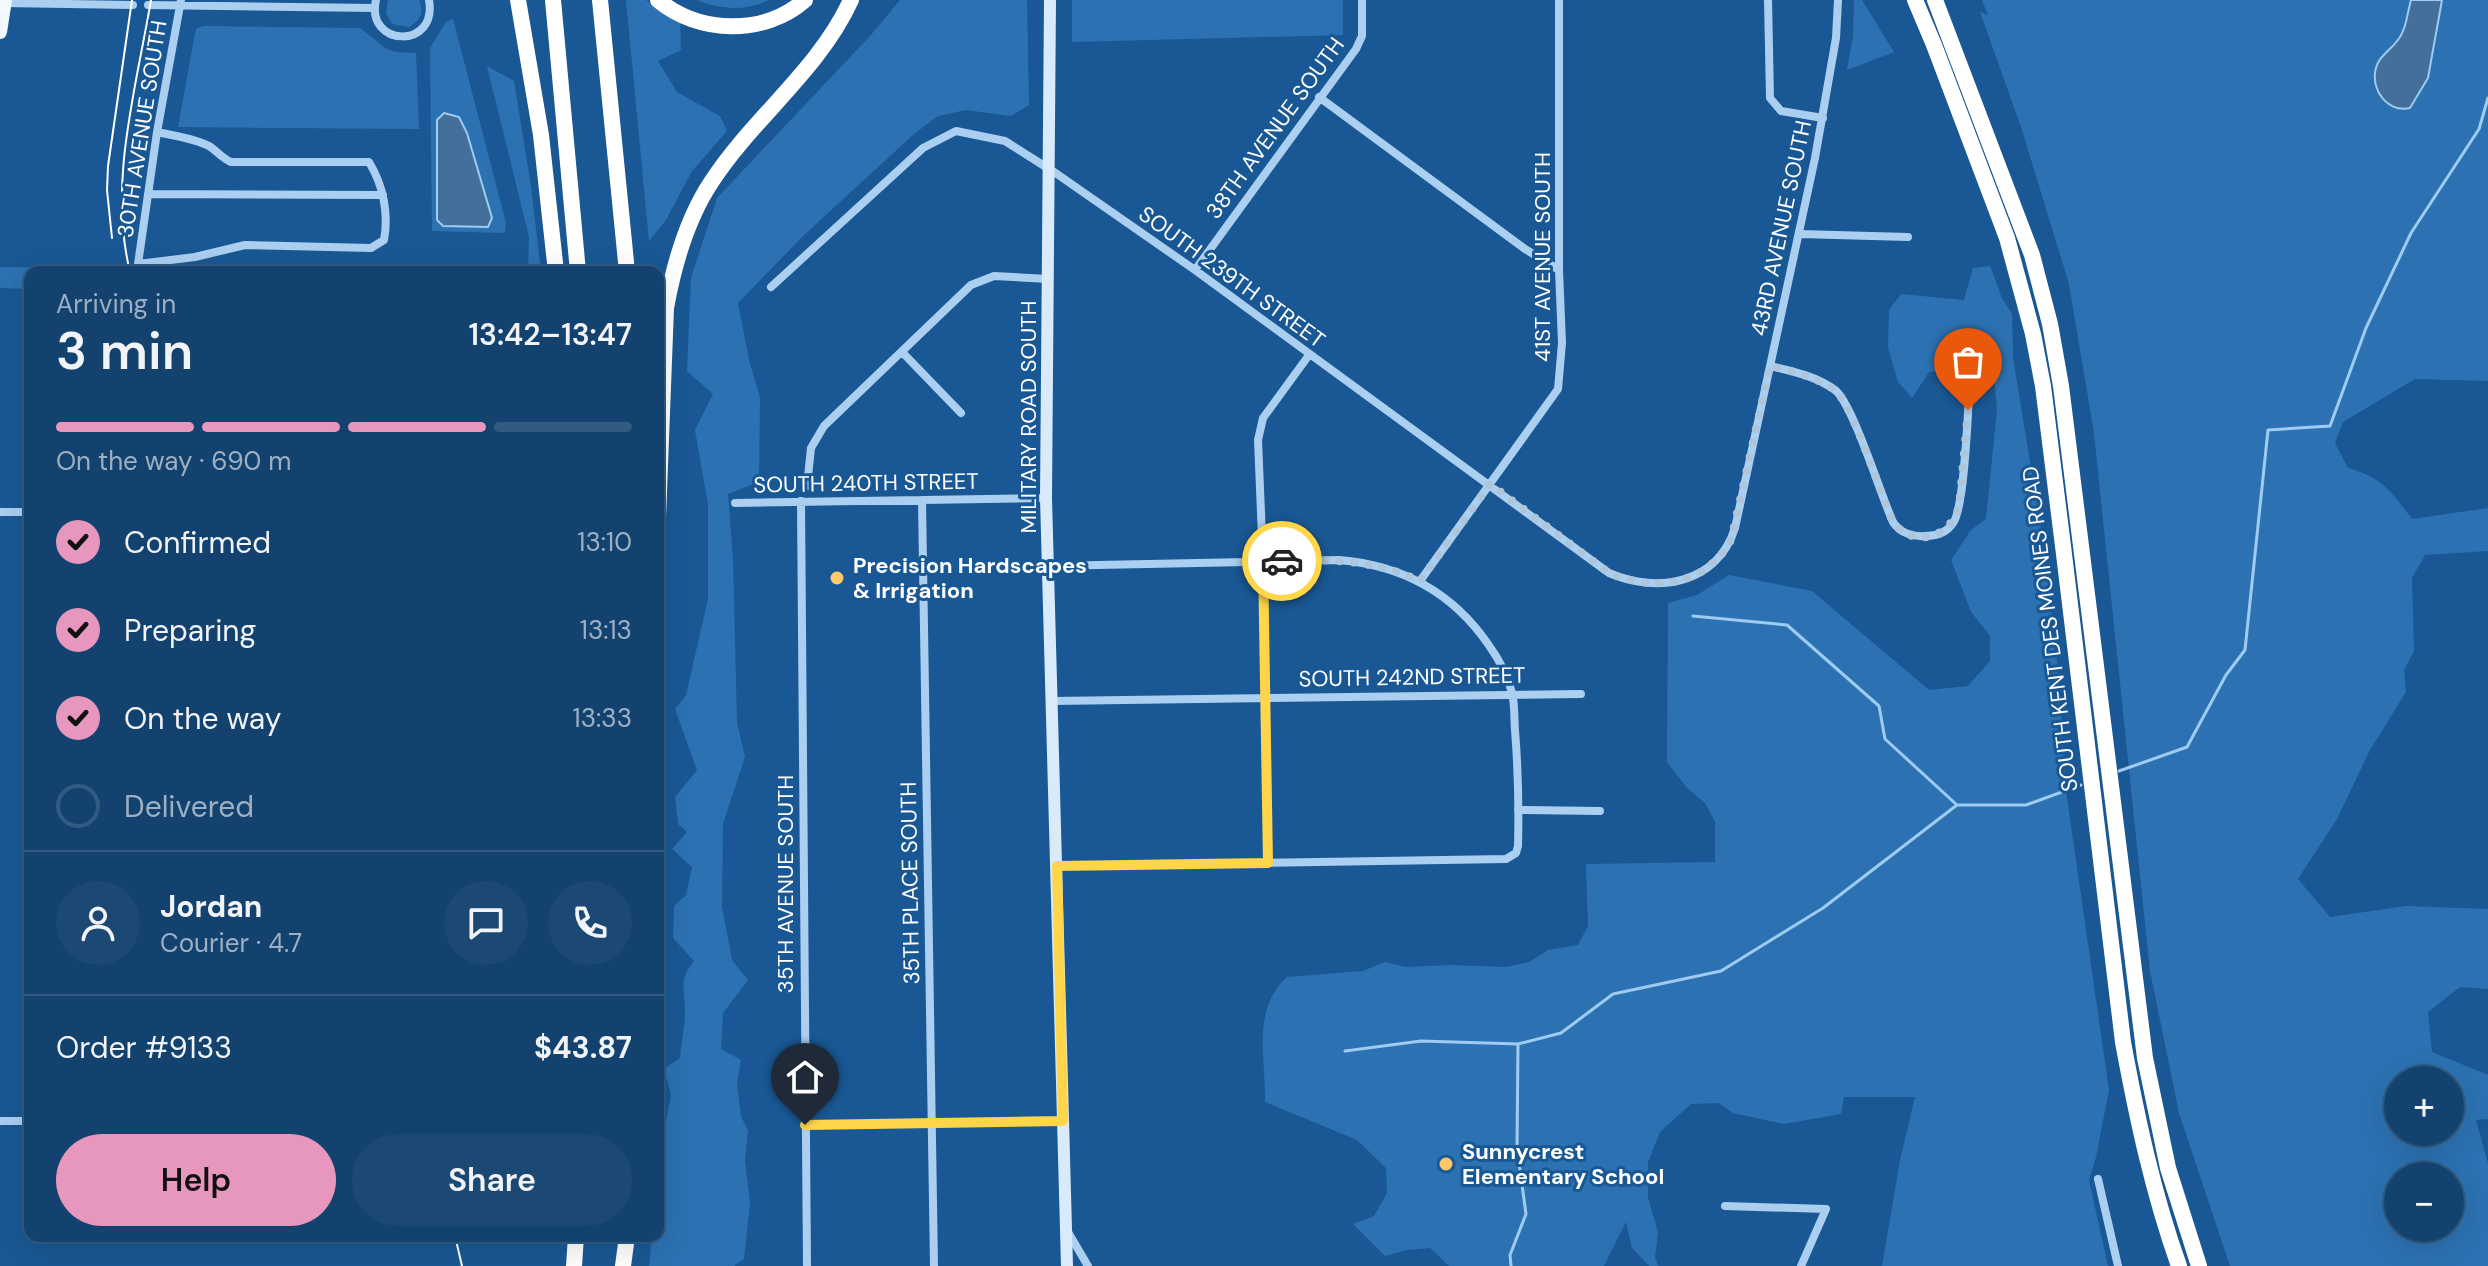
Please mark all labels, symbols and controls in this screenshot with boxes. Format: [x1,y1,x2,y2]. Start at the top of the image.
street label: 30TH AVENUE SOUTH [111,18,173,240]
street label: 38TH AVENUE SOUTH [1199,31,1351,225]
street label: 43RD AVENUE SOUTH [1744,118,1818,338]
street label: 41ST AVENUE SOUTH [1528,152,1557,362]
street label: SOUTH 239TH STREET [1133,200,1331,354]
text: Arriving in [56,287,176,321]
street label: MILITARY ROAD SOUTH [1014,301,1043,533]
text: 13:42–13:47 [469,315,632,354]
text: 3 min [56,317,193,385]
pin [1934,328,2002,410]
icon: bag [1946,340,1990,384]
text: On the way · 690 m [56,444,291,478]
street label: SOUTH KENT DES MOINES ROAD [2016,465,2084,793]
street label: SOUTH 240TH STREET [753,467,979,499]
icon: check [56,520,100,564]
courier [1242,521,1322,601]
text: Confirmed [124,523,271,562]
text: 13:10 [577,525,632,559]
icon: car [1260,539,1304,583]
place label: Precision Hardscapes & Irrigation [853,551,1087,605]
marker: Precision Hardscapes & Irrigation [828,569,846,587]
icon: check [56,608,100,652]
text: Preparing [124,611,256,650]
text: 13:13 [580,613,632,647]
street label: SOUTH 242ND STREET [1298,661,1526,693]
icon: check [56,696,100,740]
text: On the way [124,699,281,738]
text: 13:33 [573,701,632,735]
street label: 35TH AVENUE SOUTH [771,775,800,993]
street label: 35TH PLACE SOUTH [894,781,926,985]
text: Delivered [124,787,254,826]
button: person [56,881,140,965]
button: chat [444,881,528,965]
button: phone [548,881,632,965]
text: Jordan [160,887,262,926]
text: Courier · 4.7 [160,926,302,960]
text: Order #9133 [56,1028,232,1067]
text: $43.87 [534,1028,632,1067]
pin [771,1043,839,1125]
icon: home [783,1055,827,1099]
map controls [2384,1066,2464,1242]
button: + [2384,1066,2464,1146]
button: Help [56,1134,336,1226]
button: Share [352,1134,632,1226]
place label: Sunnycrest Elementary School [1462,1137,1664,1191]
marker: Sunnycrest Elementary School [1437,1155,1455,1173]
button: − [2384,1162,2464,1242]

